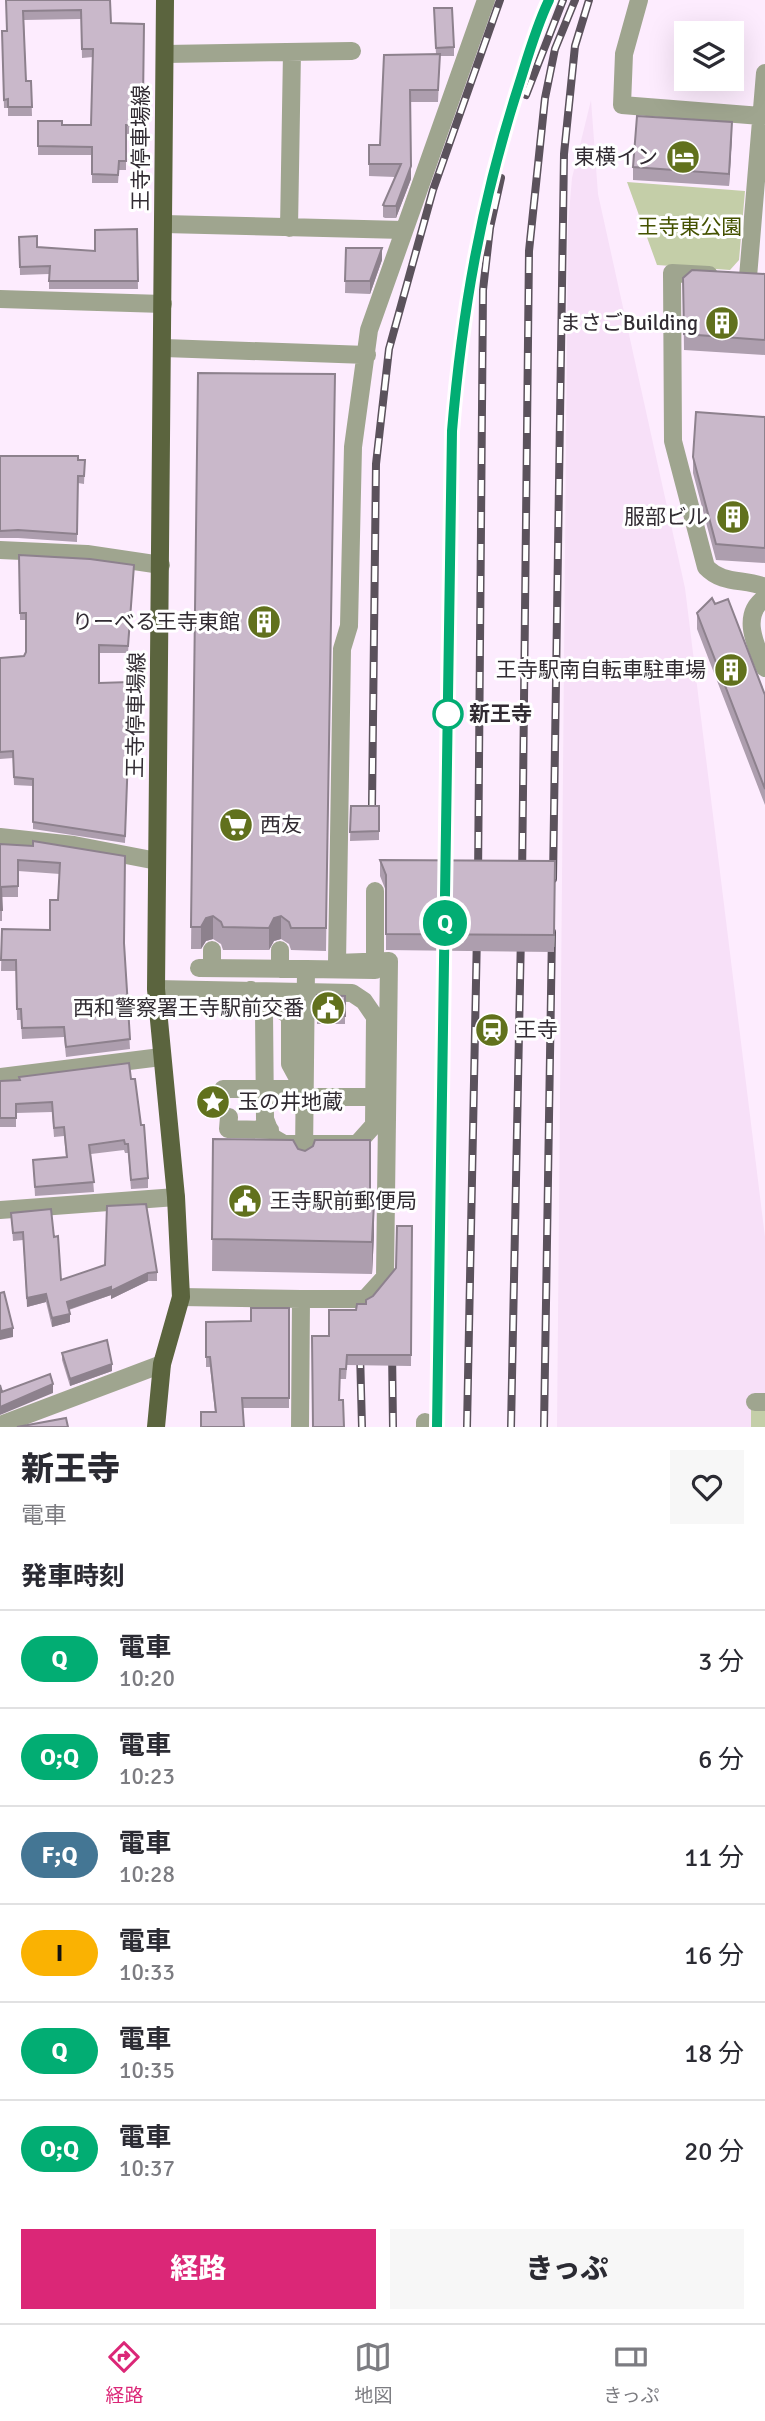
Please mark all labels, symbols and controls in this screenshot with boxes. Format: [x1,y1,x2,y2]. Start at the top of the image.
map controls [674,21,744,91]
button: layers [674,21,744,91]
street label: 王寺停車場線 [128,85,154,211]
hotel icon: 東横イン [664,138,702,176]
place label: 東横イン [574,144,658,170]
park label: 王寺東公園 [638,214,743,240]
building icon: まさごBuilding [703,304,741,342]
place label: まさごBuilding [560,310,698,336]
building icon: 服部ビル [714,498,752,536]
place label: 服部ビル [624,504,708,530]
building icon: りーべる王寺東館 [245,603,283,641]
place label: りーべる王寺東館 [72,609,240,635]
building icon: 王寺駅南自転車駐車場 [712,651,750,689]
street label: 王寺停車場線 [122,652,150,778]
place label: 王寺駅南自転車駐車場 [496,657,706,683]
marker: 新王寺 [433,699,463,729]
place label: 新王寺 [469,701,532,727]
supermarket icon: 西友 [217,806,255,844]
place label: 西友 [260,812,302,838]
line badge: Q [422,900,468,946]
text: Q [437,908,453,938]
public building icon: 西和警察署王寺駅前交番 [309,989,347,1027]
place label: 西和警察署王寺駅前交番 [73,995,304,1021]
station icon: 王寺 [473,1011,511,1049]
place label: 王寺 [516,1017,558,1043]
place icon: 玉の井地蔵 [194,1083,232,1121]
place label: 玉の井地蔵 [238,1089,343,1115]
public building icon: 王寺駅前郵便局 [226,1182,264,1220]
place label: 王寺駅前郵便局 [270,1188,417,1214]
text: 新王寺 [21,1449,120,1490]
button: heart [670,1450,744,1524]
text: 電車 [21,1501,67,1530]
text: 発車時刻 [21,1561,125,1593]
text: 電車 [119,1632,171,1664]
text: Q [51,1644,68,1674]
text: 3 分 [698,1646,744,1678]
text: 10:20 [119,1664,175,1693]
text: 電車 [119,1730,171,1762]
text: O;Q [40,1742,79,1772]
text: 6 分 [698,1744,744,1776]
text: 10:23 [119,1762,175,1791]
text: 電車 [119,1828,171,1860]
text: F;Q [41,1840,78,1870]
text: 11 分 [684,1842,744,1874]
text: 10:28 [119,1860,175,1889]
text: 電車 [119,1926,171,1958]
text: I [56,1938,63,1968]
text: 16 分 [684,1940,744,1972]
text: 10:33 [119,1958,175,1987]
text: 電車 [119,2024,171,2056]
text: Q [51,2036,68,2066]
text: 18 分 [684,2038,744,2070]
text: 10:35 [119,2056,175,2085]
text: 電車 [119,2122,171,2154]
text: O;Q [40,2134,79,2164]
text: 20 分 [684,2136,744,2168]
text: 10:37 [119,2154,175,2183]
button: 経路 [21,2229,376,2309]
button: きっぷ [390,2229,744,2309]
tab: 経路 [105,2338,143,2408]
tab: 地図 [354,2338,392,2408]
tab: きっぷ [603,2338,660,2408]

